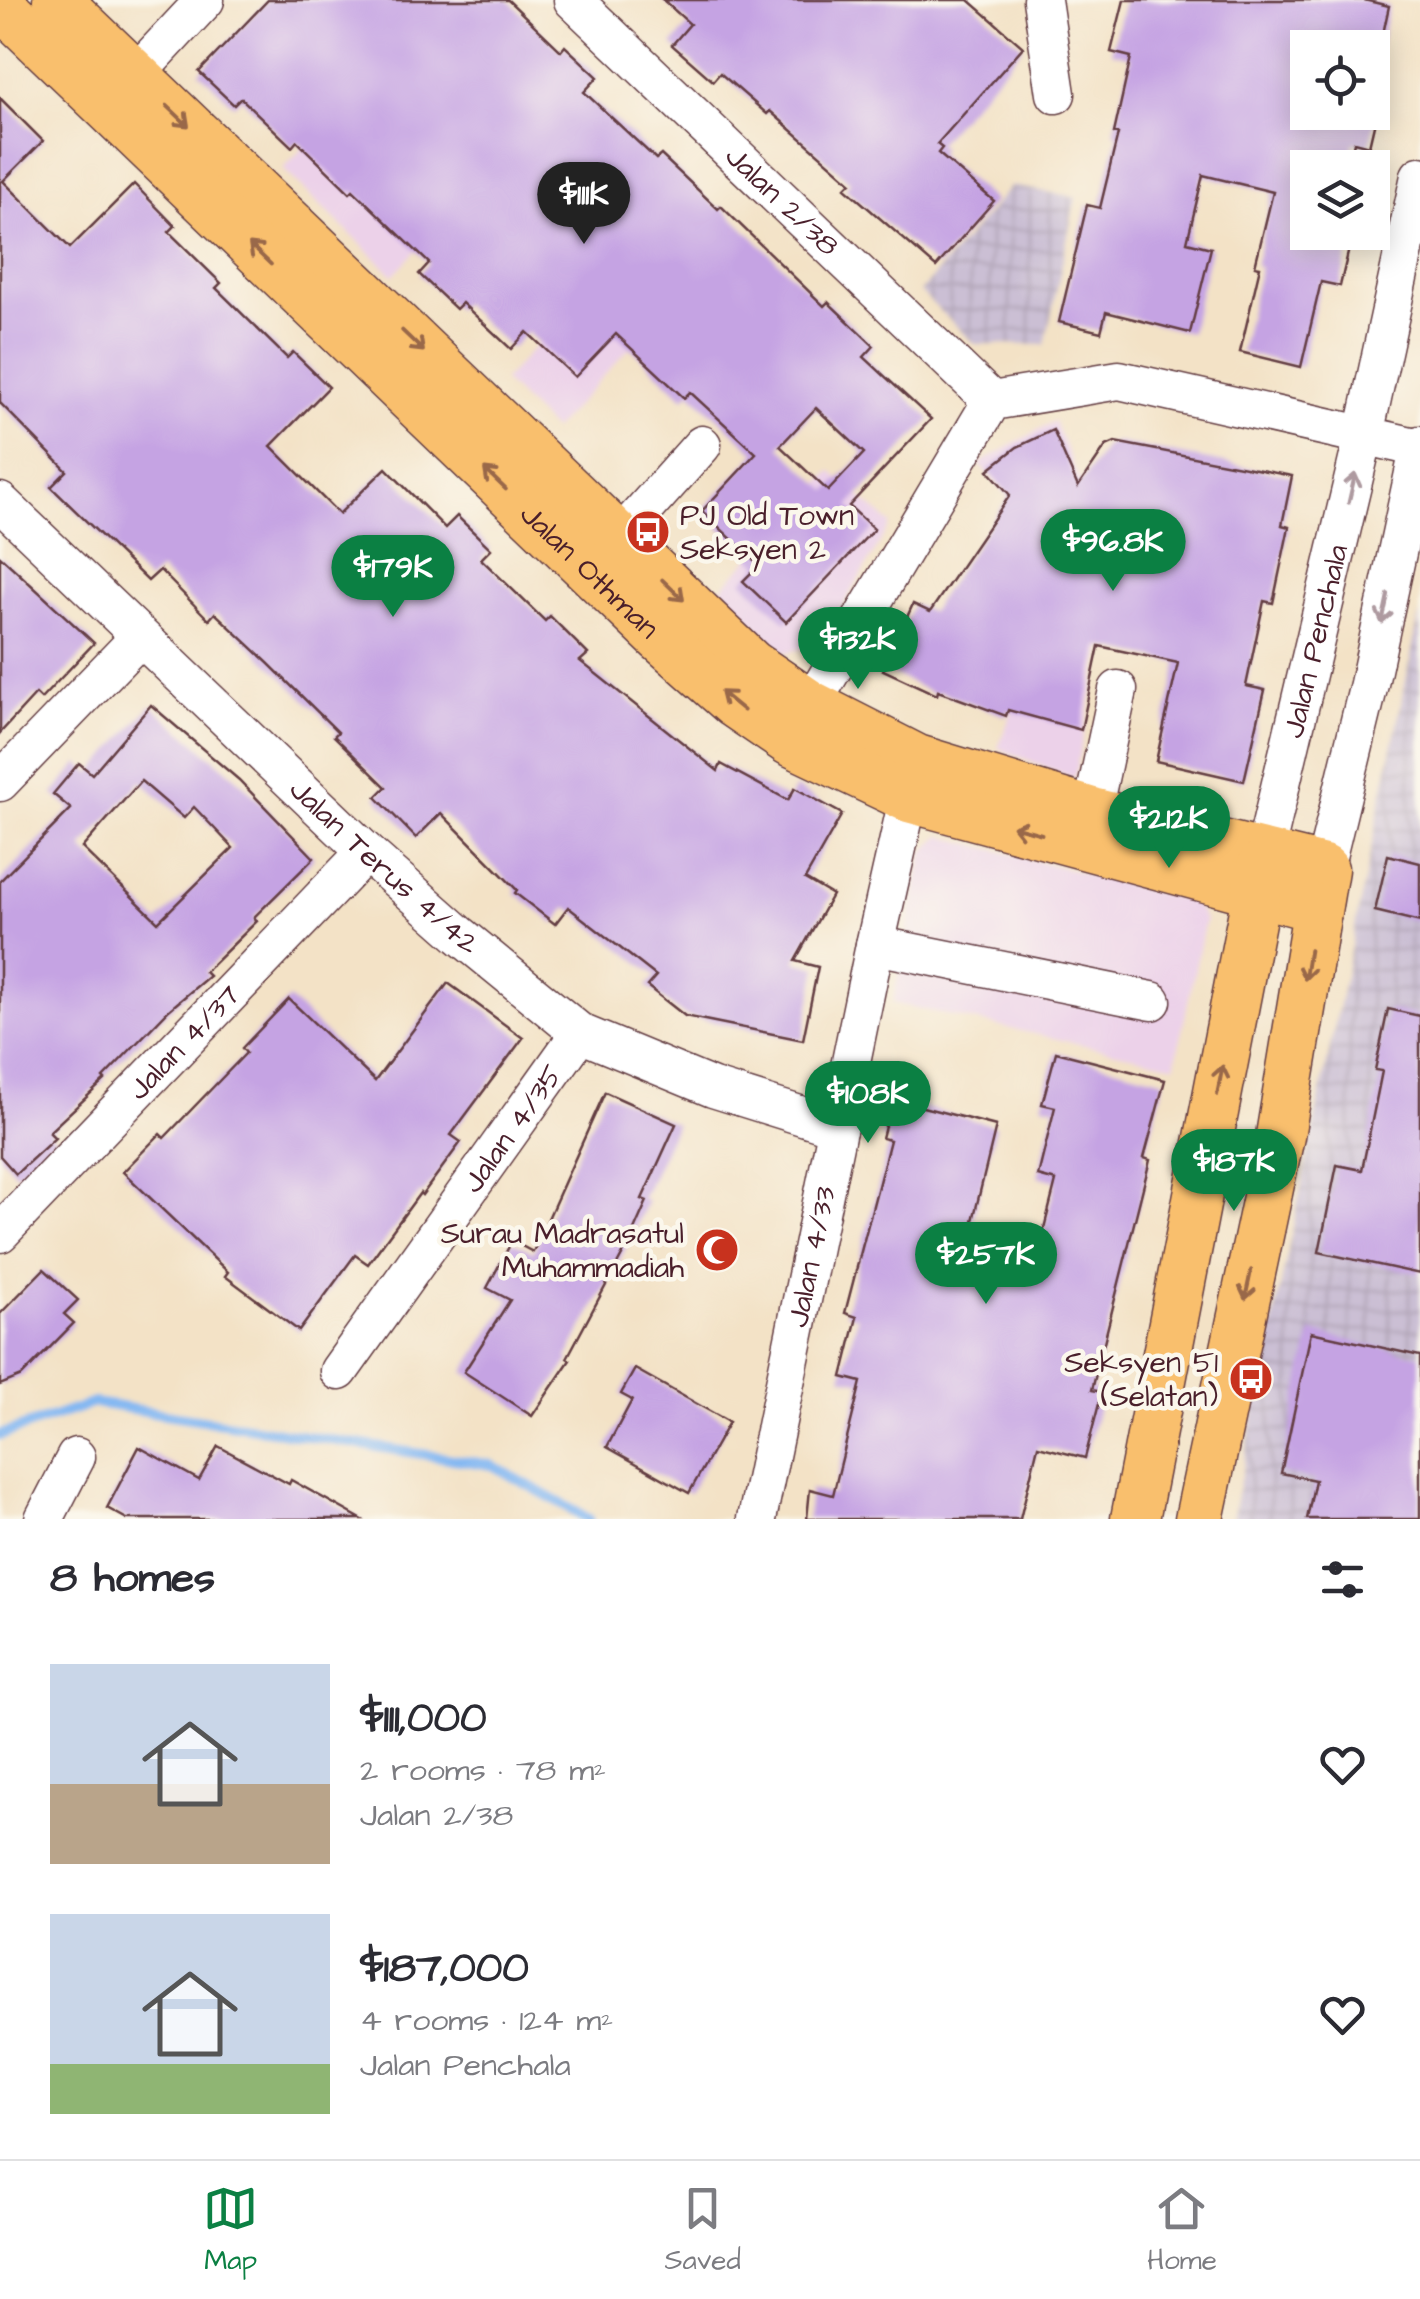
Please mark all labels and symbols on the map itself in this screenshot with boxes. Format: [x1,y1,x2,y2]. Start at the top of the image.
one-way arrow [166,104,190,128]
street label: Jalan 2/38 [715,136,848,266]
pin: $111K [514,162,654,247]
one-way arrow [249,242,273,266]
one-way arrow [400,329,425,352]
one-way arrow [483,467,507,491]
one-way arrow [1344,473,1362,505]
street label: Jalan Othman [510,494,668,648]
place label: PJ Old Town Seksyen 2 [680,495,854,572]
bus stop icon: PJ Old Town Seksyen 2 [625,509,671,555]
pin: $96.8K [1032,509,1194,594]
pin: $179K [323,535,463,620]
street label: Jalan Penchala [1273,540,1359,742]
one-way arrow [660,578,685,601]
one-way arrow [1374,592,1393,624]
pin: $132K [788,607,928,692]
one-way arrow [720,690,746,712]
street label: Jalan Terus 4/42 [280,770,488,965]
pin: $212K [1099,786,1239,871]
one-way arrow [1012,820,1043,839]
one-way arrow [1298,949,1316,981]
street label: Jalan 4/37 [119,975,250,1110]
street label: Jalan 4/35 [453,1056,573,1202]
pin: $108K [798,1061,938,1146]
one-way arrow [1212,1064,1231,1096]
pin: $187K [1164,1129,1304,1214]
street label: Jalan 4/33 [777,1183,847,1331]
place label: Surau Madrasatul Muhammadiah [441,1213,684,1289]
pin: $257K [916,1222,1056,1307]
mosque icon: Surau Madrasatul Muhammadiah [694,1227,740,1273]
one-way arrow [1238,1268,1256,1300]
place label: Seksyen 51 (Selatan) [1064,1342,1218,1418]
bus stop icon: Seksyen 51 (Selatan) [1228,1356,1274,1402]

